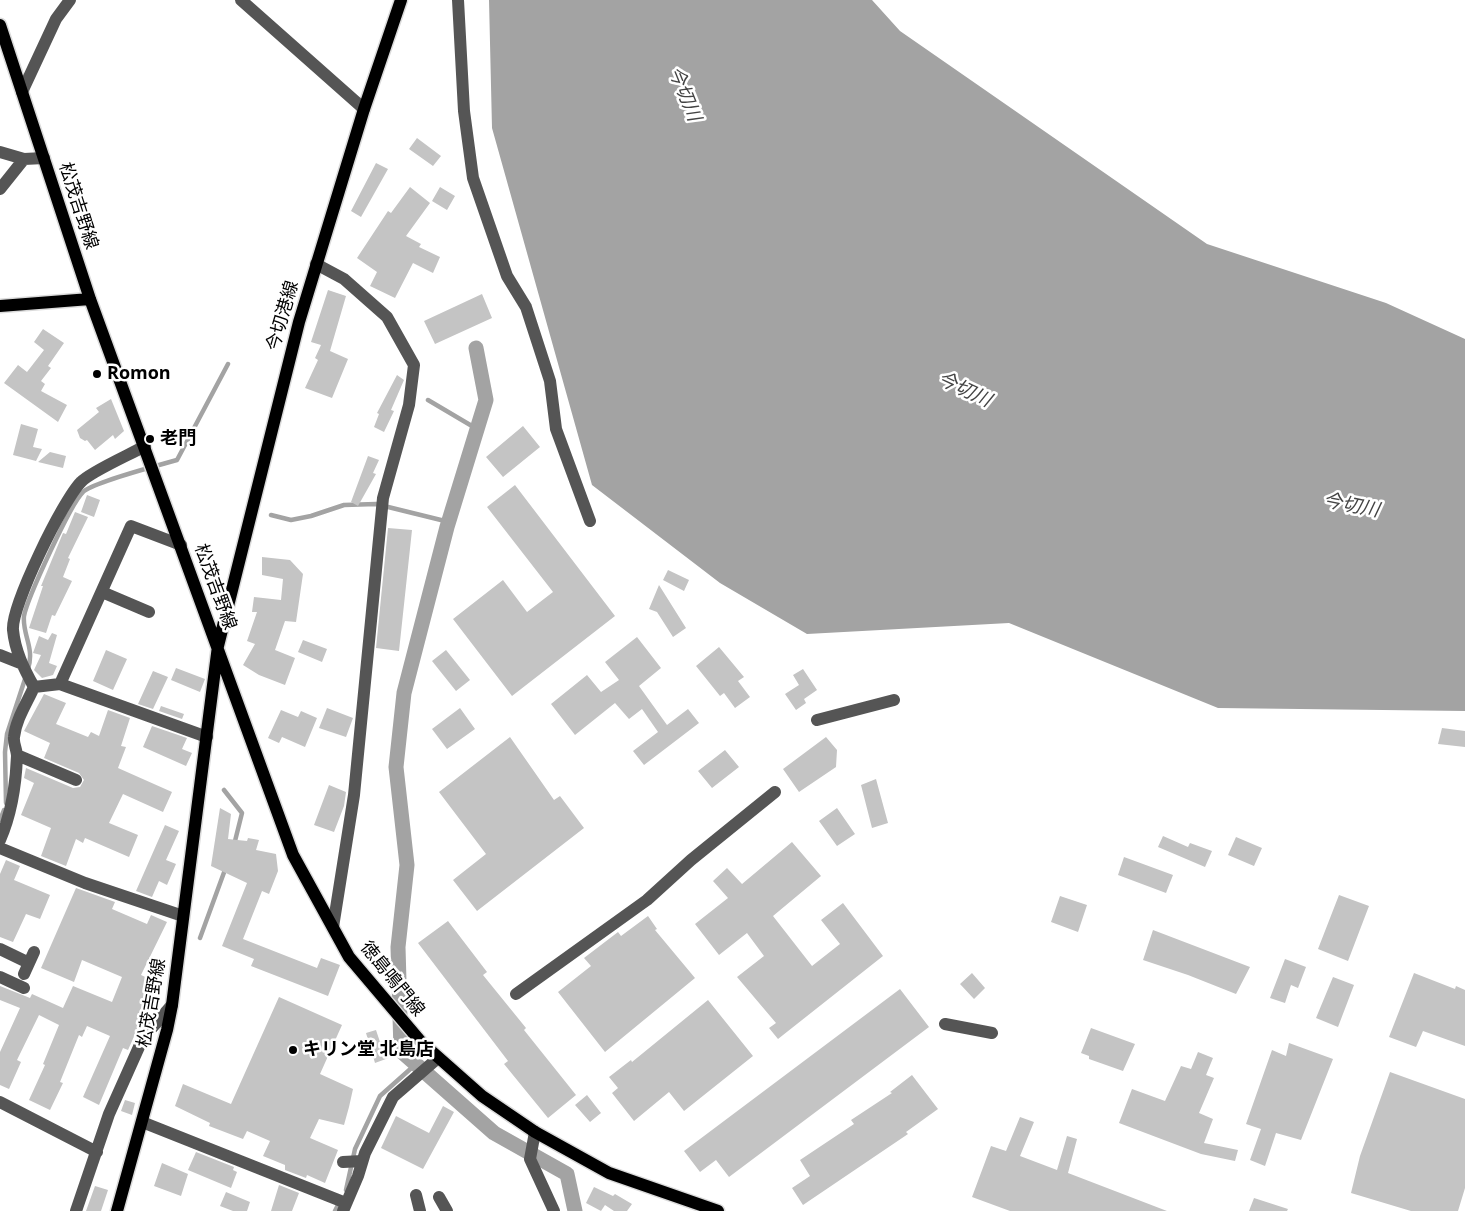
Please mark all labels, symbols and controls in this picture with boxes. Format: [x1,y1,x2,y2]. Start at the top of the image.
water label: 今切川 [663,63,705,125]
street label: 松茂吉野線 [54,160,102,252]
street label: 今切港線 [263,278,303,354]
place label: Romon [107,363,171,385]
marker: Romon [91,368,103,380]
water label: 今切川 [933,368,995,412]
place label: 老門 [160,428,196,450]
marker: 老門 [144,433,156,445]
water label: 今切川 [1321,489,1381,523]
street label: 松茂吉野線 [189,541,241,633]
street label: 徳島鳴門線 [355,937,429,1021]
street label: 松茂吉野線 [134,957,170,1049]
place label: キリン堂 北島店 [303,1039,434,1061]
marker: キリン堂 北島店 [287,1044,299,1056]

